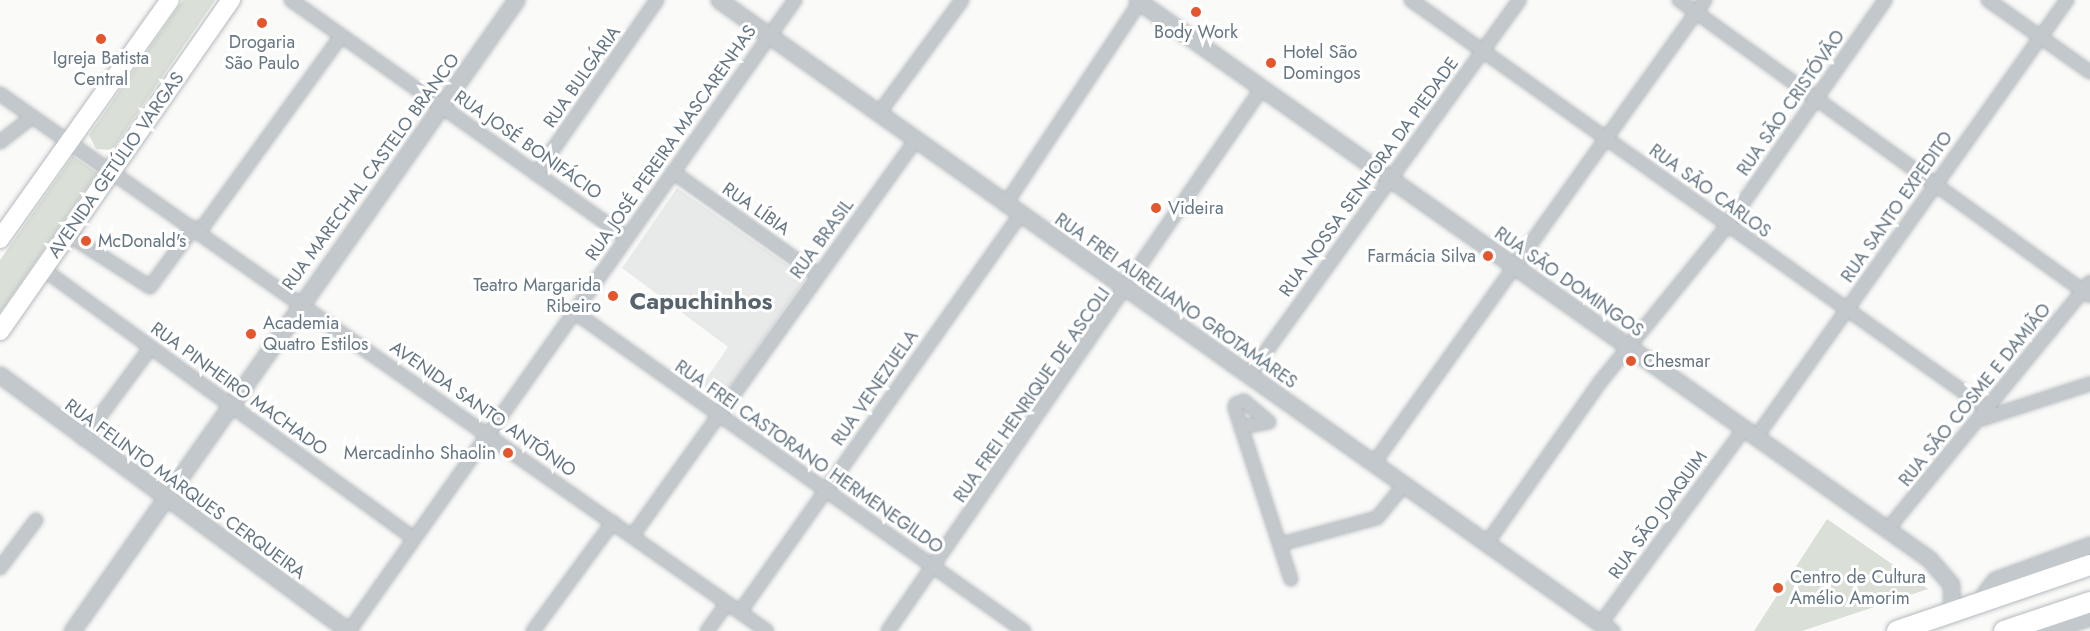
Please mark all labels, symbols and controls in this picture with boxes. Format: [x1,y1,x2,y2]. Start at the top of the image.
marker: Body Work [1189,5,1203,19]
marker: Drogaria São Paulo [255,16,269,30]
street label: RUA JOSÉ PEREIRA MASCARENHAS [581,21,761,265]
place label: Body Work [1154,21,1238,43]
street label: RUA BULGÁRIA [539,22,625,132]
street label: RUA SÃO CRISTÓVÃO [1733,26,1849,180]
marker: Igreja Batista Central [94,32,108,46]
place label: Drogaria São Paulo [224,32,300,74]
place label: Hotel São Domingos [1283,42,1361,84]
place label: Igreja Batista Central [53,48,149,90]
street label: RUA MARECHAL CASTELO BRANCO [278,49,464,295]
street label: RUA NOSSA SENHORA DA PIEDADE [1275,53,1463,301]
marker: Hotel São Domingos [1264,56,1278,70]
street label: AVENIDA GETÚLIO VARGAS [43,68,189,262]
street label: RUA JOSÉ BONIFÁCIO [450,86,606,204]
street label: RUA SANTO EXPEDITO [1837,127,1957,287]
street label: RUA SÃO CARLOS [1645,140,1775,242]
street label: RUA LÍBIA [718,178,794,240]
street label: RUA BRASIL [786,195,858,283]
place label: Videira [1168,197,1224,219]
marker: Videira [1149,201,1163,215]
street label: RUA FREI AURELIANO GROTAMARES [1051,209,1301,393]
street label: RUA SÃO DOMINGOS [1490,222,1648,342]
place label: McDonald's [98,230,186,252]
marker: McDonald's [79,234,93,248]
place label: Farmácia Silva [1367,245,1476,267]
marker: Farmácia Silva [1481,249,1495,263]
place label: Teatro Margarida Ribeiro [473,275,601,318]
street label: RUA FREI HENRIQUE DE ASCOLI [949,283,1115,507]
district label: Capuchinhos [629,287,773,315]
marker: Teatro Margarida Ribeiro [606,289,620,303]
street label: RUA SÃO COSME E DAMIÃO [1894,299,2056,491]
place label: Academia Quatro Estilos [263,313,368,356]
street label: RUA PINHEIRO MACHADO [146,318,332,460]
street label: RUA VENEZUELA [827,326,923,450]
marker: Academia Quatro Estilos [244,327,258,341]
street label: AVENIDA SANTO ANTÔNIO [386,336,580,482]
place label: Chesmar [1643,350,1710,372]
marker: Chesmar [1624,354,1638,368]
street label: RUA FREI CASTORANO HERMENEGILDO [671,356,947,558]
street label: RUA FELINTO MARQUES CERQUEIRA [60,394,310,584]
place label: Mercadinho Shaolin [344,442,496,464]
marker: Mercadinho Shaolin [501,446,515,460]
street label: RUA SÃO JOAQUIM [1604,447,1712,583]
place label: Centro de Cultura Amélio Amorim [1790,567,1926,610]
marker: Centro de Cultura Amélio Amorim [1771,581,1785,595]

